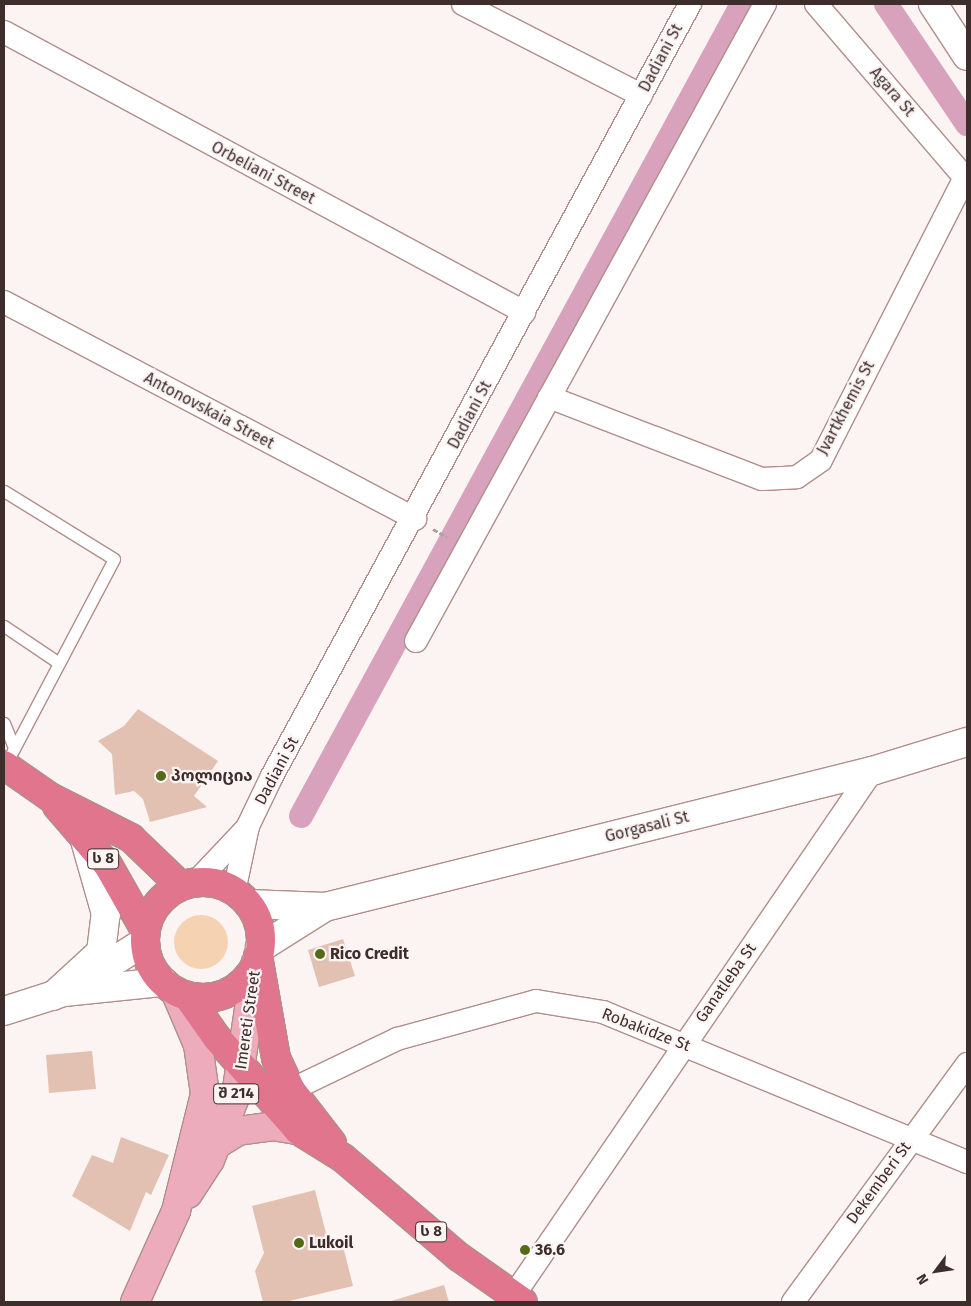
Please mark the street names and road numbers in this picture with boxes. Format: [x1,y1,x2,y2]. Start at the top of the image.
street label: Dadiani St [635,21,687,95]
street label: Agara St [865,63,919,121]
street label: Orbeliani Street [208,138,318,208]
street label: Jvartkhemis St [813,358,879,458]
street label: Antonovskaia Street [141,369,277,453]
street label: Dadiani St [444,378,496,452]
street label: Dadiani St [251,734,303,808]
street label: Gorgasali St [603,807,691,847]
road number: ს 8 [87,846,119,872]
street label: Ganatleba St [692,940,760,1026]
street label: Imereti Street [232,969,264,1071]
street label: Robakidze St [599,1004,693,1056]
road number: შ 214 [212,1082,260,1106]
street label: Dekemberi St [843,1138,915,1228]
road number: ს 8 [415,1220,447,1244]

